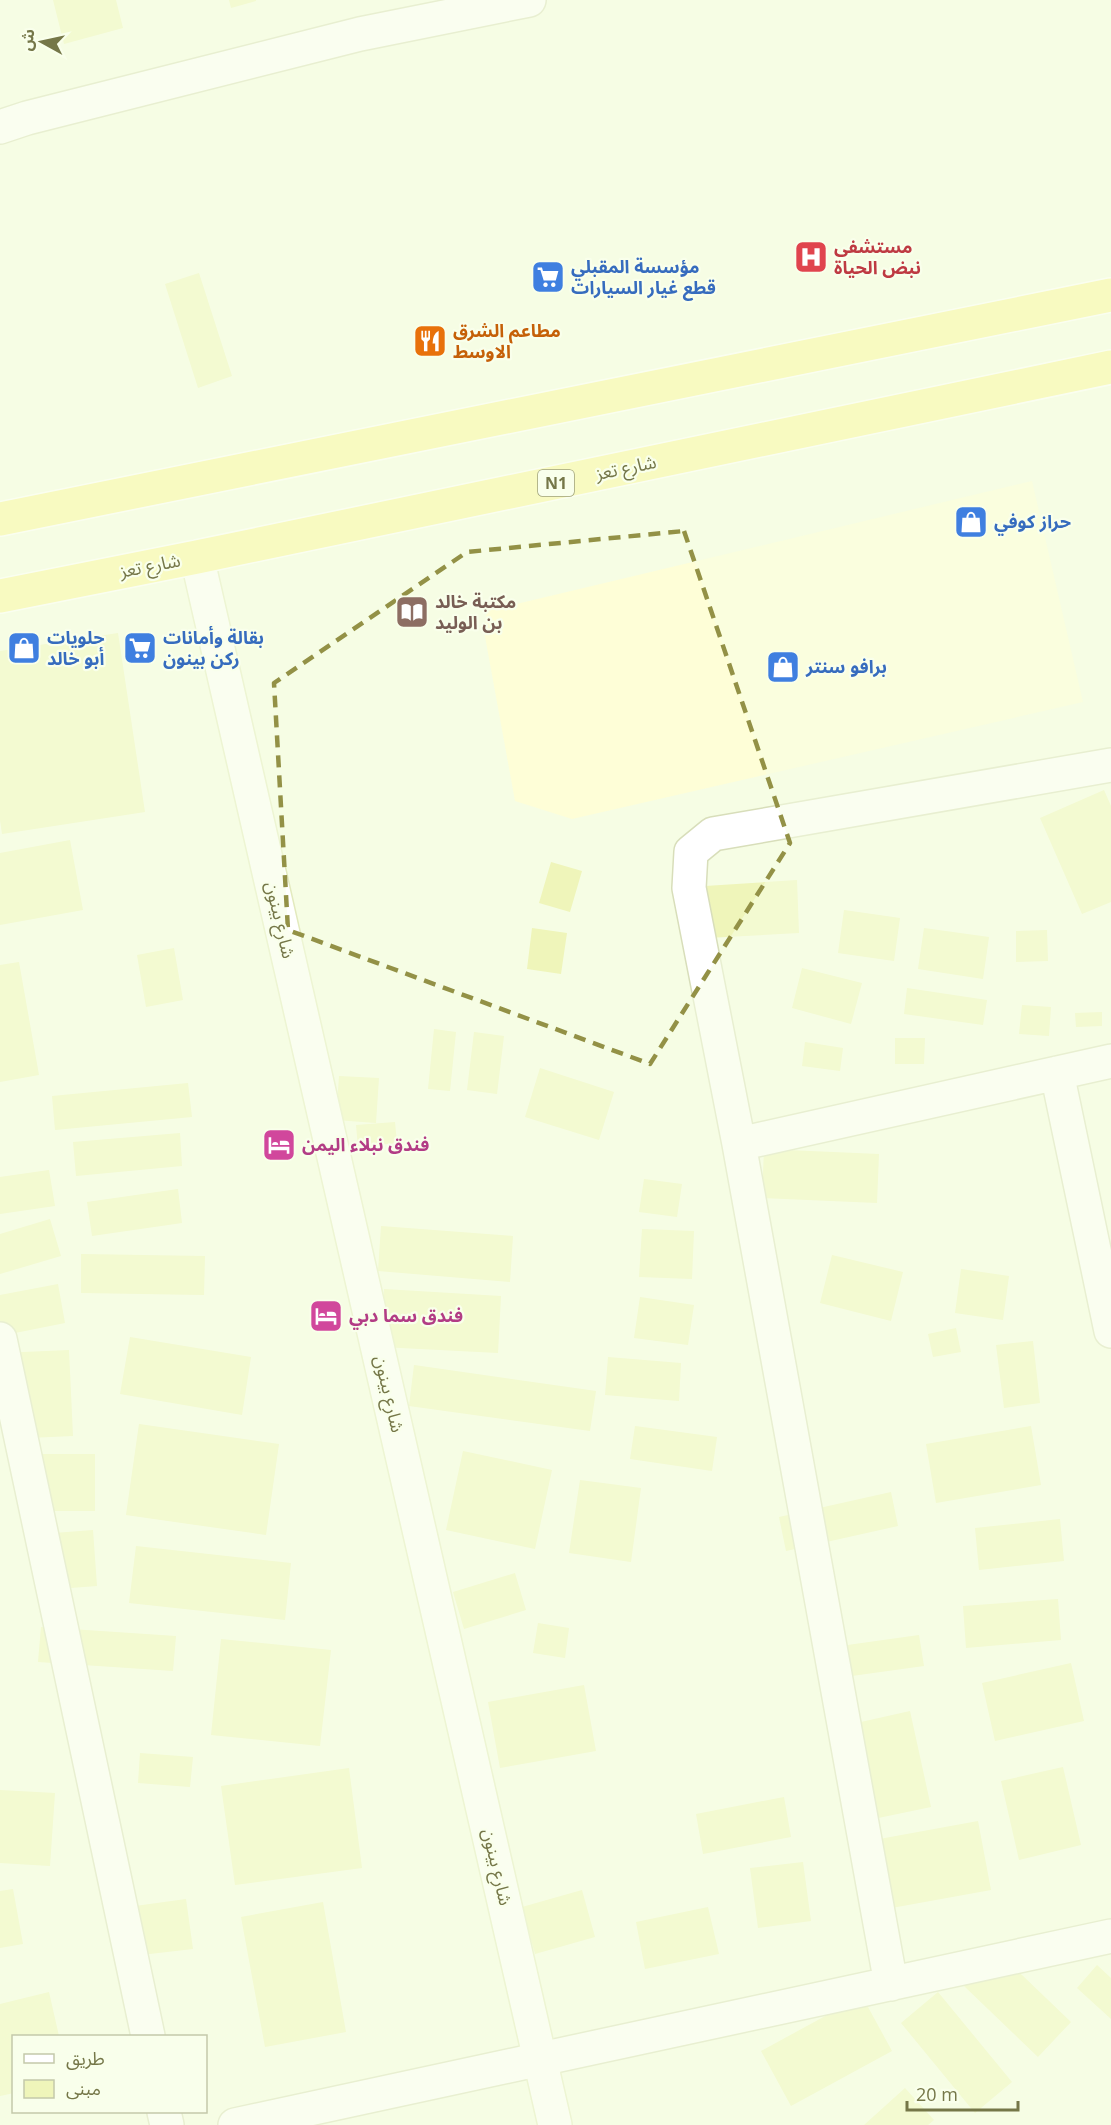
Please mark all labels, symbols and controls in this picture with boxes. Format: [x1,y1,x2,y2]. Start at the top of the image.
north arrow [12,12,72,72]
text: ش [15,27,40,52]
place label: مستشفى نبض الحياة [834,234,921,279]
hospital icon: مستشفى نبض الحياة [793,239,829,275]
place label: مؤسسة المقبلي قطع غيار السيارات [571,254,716,301]
supermarket icon: مؤسسة المقبلي قطع غيار السيارات [530,259,566,295]
place label: مطاعم الشرق الاوسط [453,318,561,363]
restaurant icon: مطاعم الشرق الاوسط [412,323,448,359]
street label: شارع تعز [592,449,659,488]
road number: N1 [538,470,574,496]
shop icon: حراز كوفي [953,504,989,540]
place label: حراز كوفي [994,509,1071,536]
street label: شارع تعز [116,547,183,586]
place label: مكتبة خالد بن الوليد [435,589,516,634]
library icon: مكتبة خالد بن الوليد [394,594,430,630]
place label: حلويات أبو خالد [47,625,105,670]
place label: بقالة وأمانات ركن بينون [163,625,264,670]
shop icon: حلويات أبو خالد [6,630,42,666]
supermarket icon: بقالة وأمانات ركن بينون [122,630,158,666]
shop icon: برافو سنتر [765,649,801,685]
place label: برافو سنتر [805,654,887,678]
street label: شارع بينون [258,879,301,961]
hotel icon: فندق نبلاء اليمن [261,1127,297,1163]
place label: فندق نبلاء اليمن [302,1132,429,1156]
hotel icon: فندق سما دبي [308,1298,344,1334]
place label: فندق سما دبي [349,1303,463,1330]
street label: شارع بينون [367,1353,410,1435]
street label: شارع بينون [475,1826,518,1908]
legend [12,2035,207,2113]
text: طريق [66,2046,105,2070]
scale bar [907,2074,1018,2112]
text: مبنى [66,2076,101,2100]
text: 20 m [916,2082,958,2106]

